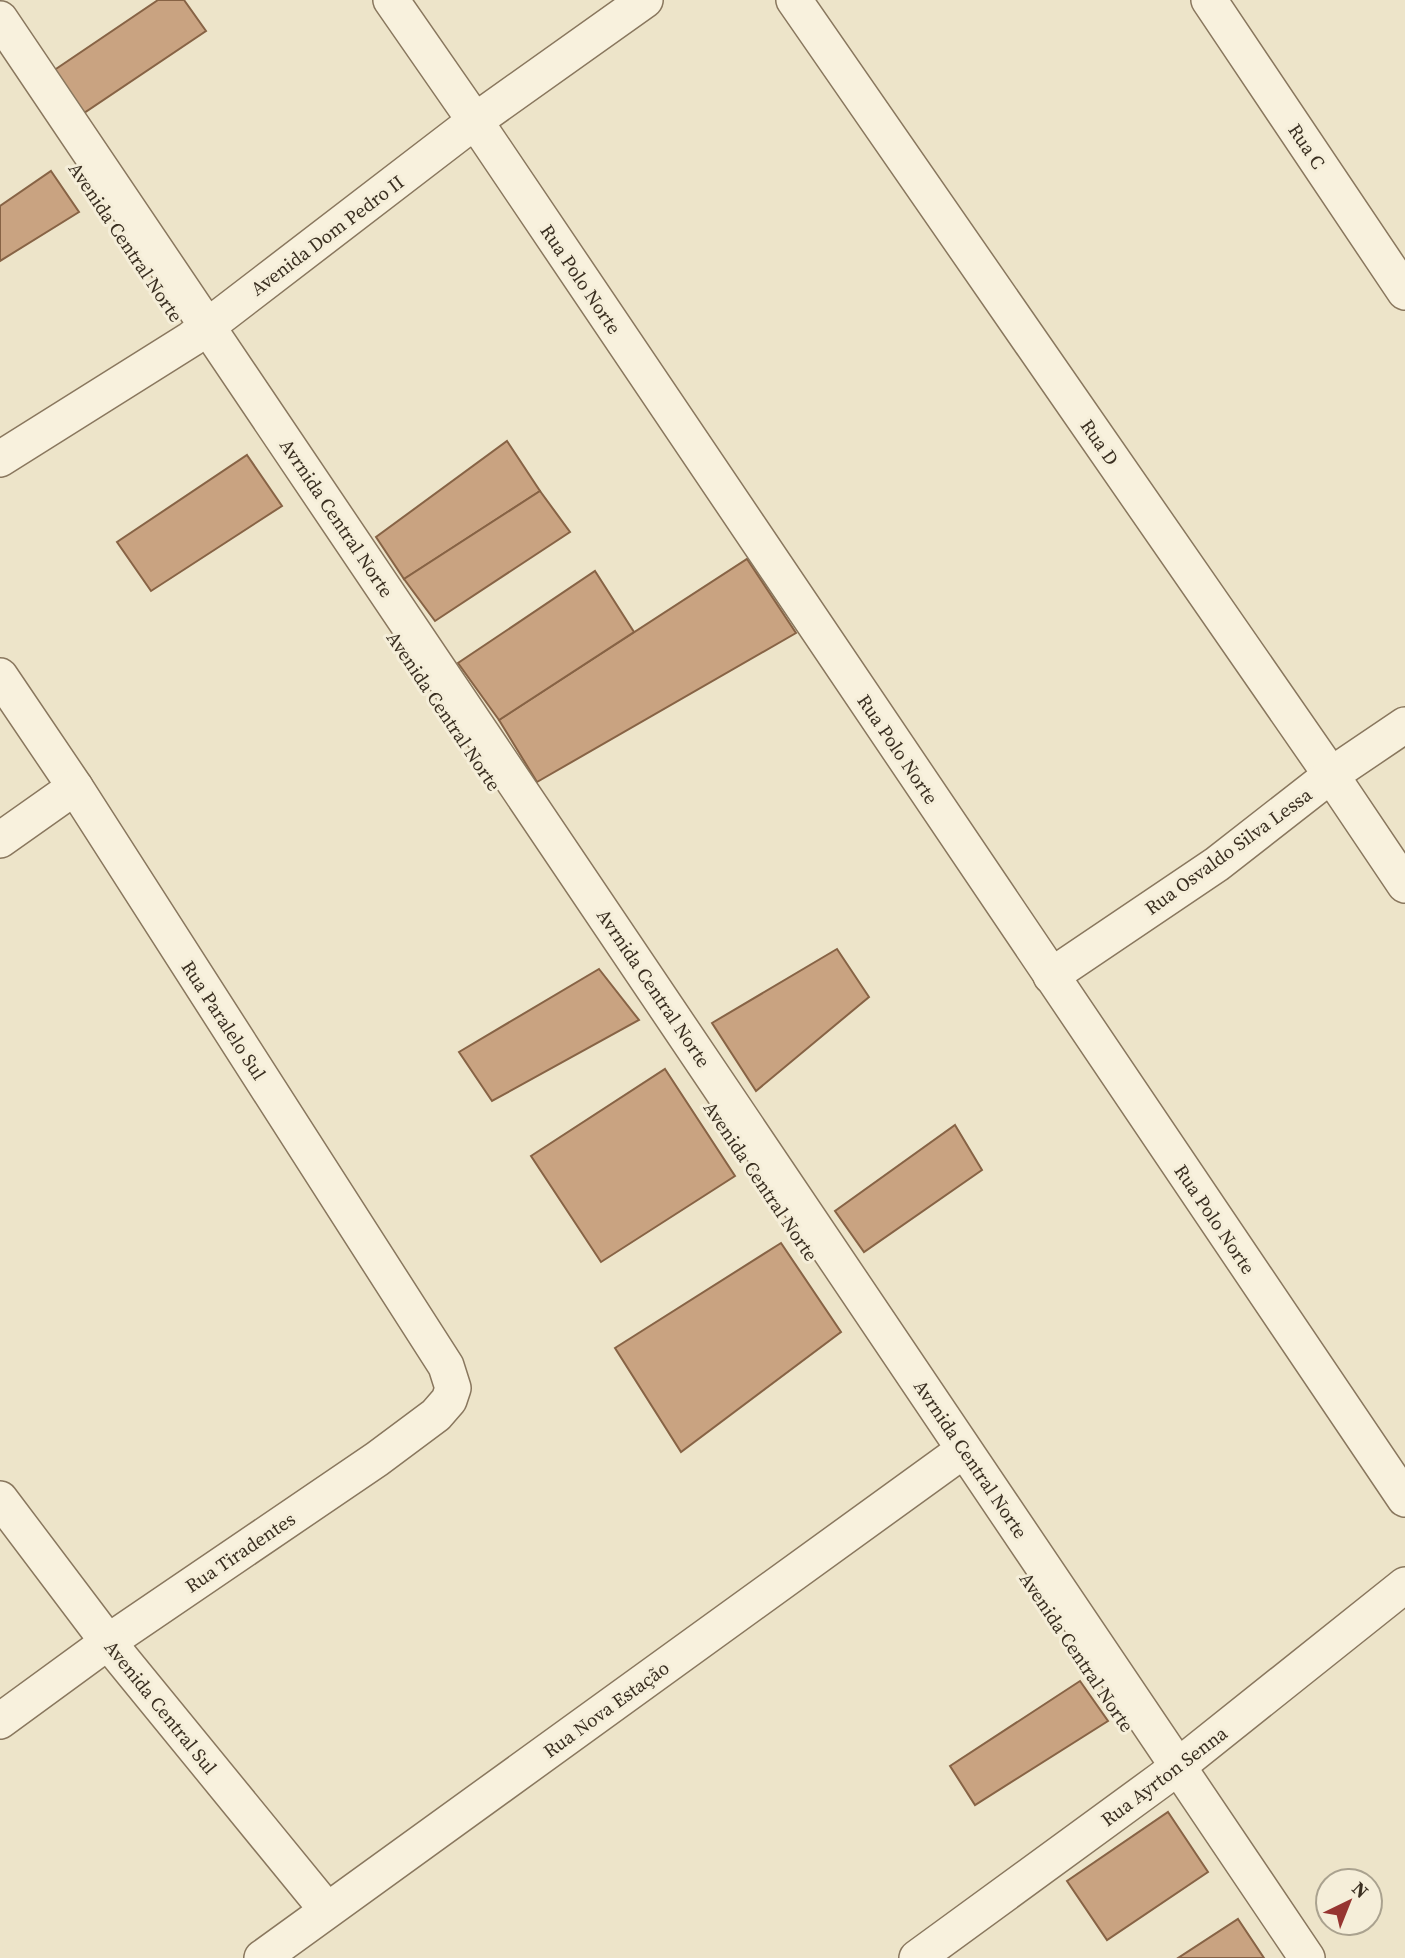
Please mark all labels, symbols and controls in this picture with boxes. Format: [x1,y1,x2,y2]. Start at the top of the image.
street label: Rua C [1282,118,1332,174]
street label: Avenida Central Norte [63,157,189,327]
street label: Avenida Dom Pedro II [245,169,409,301]
street label: Rua Polo Norte [535,219,627,339]
street label: Rua D [1075,414,1125,470]
street label: Avrnida Central Norte [274,434,400,602]
street label: Avenida Central Norte [381,626,507,796]
street label: Rua Polo Norte [852,689,944,809]
street label: Rua Osvaldo Silva Lessa [1139,781,1317,921]
street label: Avrnida Central Norte [591,904,717,1072]
street label: Rua Paralelo Sul [176,955,273,1085]
street label: Avenida Central Norte [698,1096,824,1266]
street label: Rua Polo Norte [1169,1159,1261,1279]
street label: Avrnida Central Norte [908,1375,1034,1543]
street label: Rua Tiradentes [180,1506,300,1598]
street label: Avenida Central Norte [1014,1567,1140,1737]
street label: Avenida Central Sul [99,1635,223,1780]
street label: Rua Nova Estação [538,1654,674,1764]
street label: Rua Ayrton Senna [1096,1720,1233,1832]
north arrow [1314,1867,1384,1937]
text: N [1347,1875,1375,1904]

